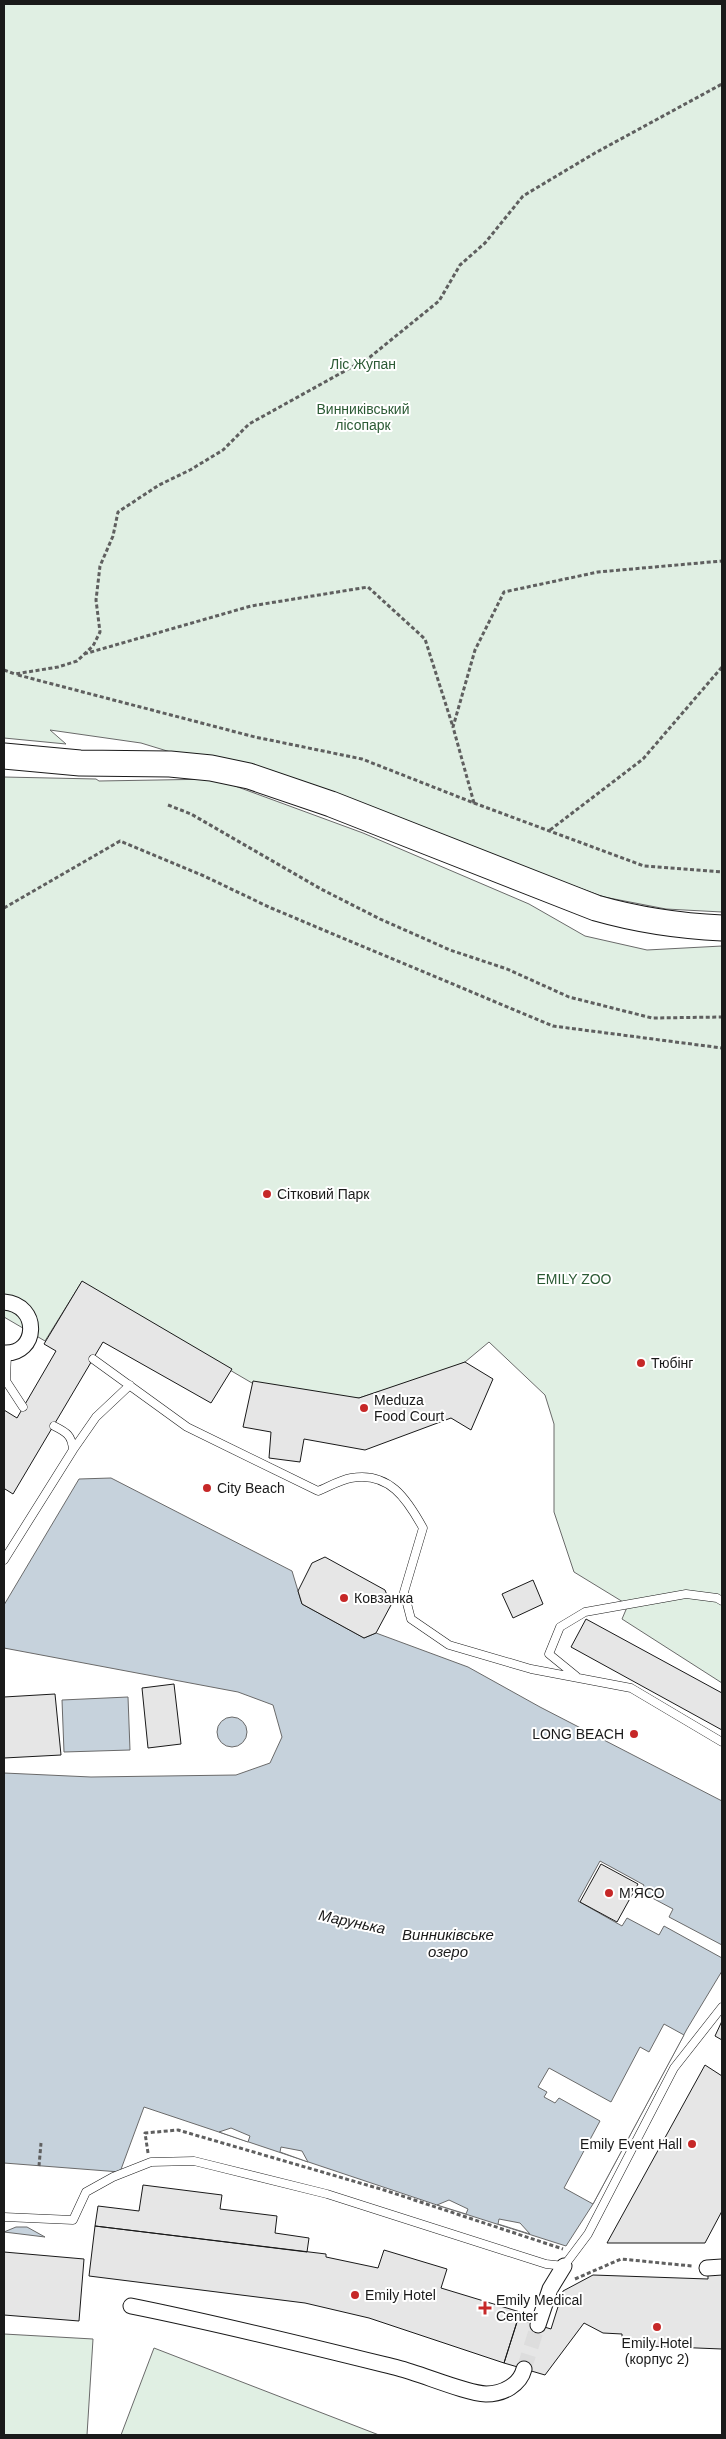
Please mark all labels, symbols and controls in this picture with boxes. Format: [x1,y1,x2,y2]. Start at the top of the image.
park label: Ліс Жупан [330,356,396,372]
park label: Винниківський лісопарк [316,401,410,433]
place label: Сітковий Парк [277,1186,370,1202]
marker: Сітковий Парк [261,1188,273,1200]
park label: EMILY ZOO [537,1271,612,1287]
place label: Тюбінг [651,1355,693,1371]
marker: Тюбінг [635,1357,647,1369]
place label: Meduza Food Court [374,1392,444,1424]
marker: Meduza Food Court [358,1402,370,1414]
place label: City Beach [217,1480,285,1496]
marker: City Beach [201,1482,213,1494]
place label: Ковзанка [354,1590,414,1606]
marker: Ковзанка [338,1592,350,1604]
place label: LONG BEACH [532,1726,624,1742]
marker: LONG BEACH [628,1728,640,1740]
place label: М’ЯСО [619,1885,665,1901]
marker: М’ЯСО [603,1887,615,1899]
water label: Марунька [317,1906,387,1937]
water label: Винниківське озеро [402,1926,494,1960]
place label: Emily Event Hall [580,2136,682,2152]
marker: Emily Event Hall [686,2138,698,2150]
place label: Emily Hotel [365,2287,436,2303]
marker: Emily Hotel [349,2289,361,2301]
place label: Emily Medical Center [496,2292,582,2324]
marker: Emily Medical Center [478,2301,492,2315]
marker: Emily Hotel (корпус 2) [651,2321,663,2333]
place label: Emily Hotel (корпус 2) [622,2335,692,2367]

